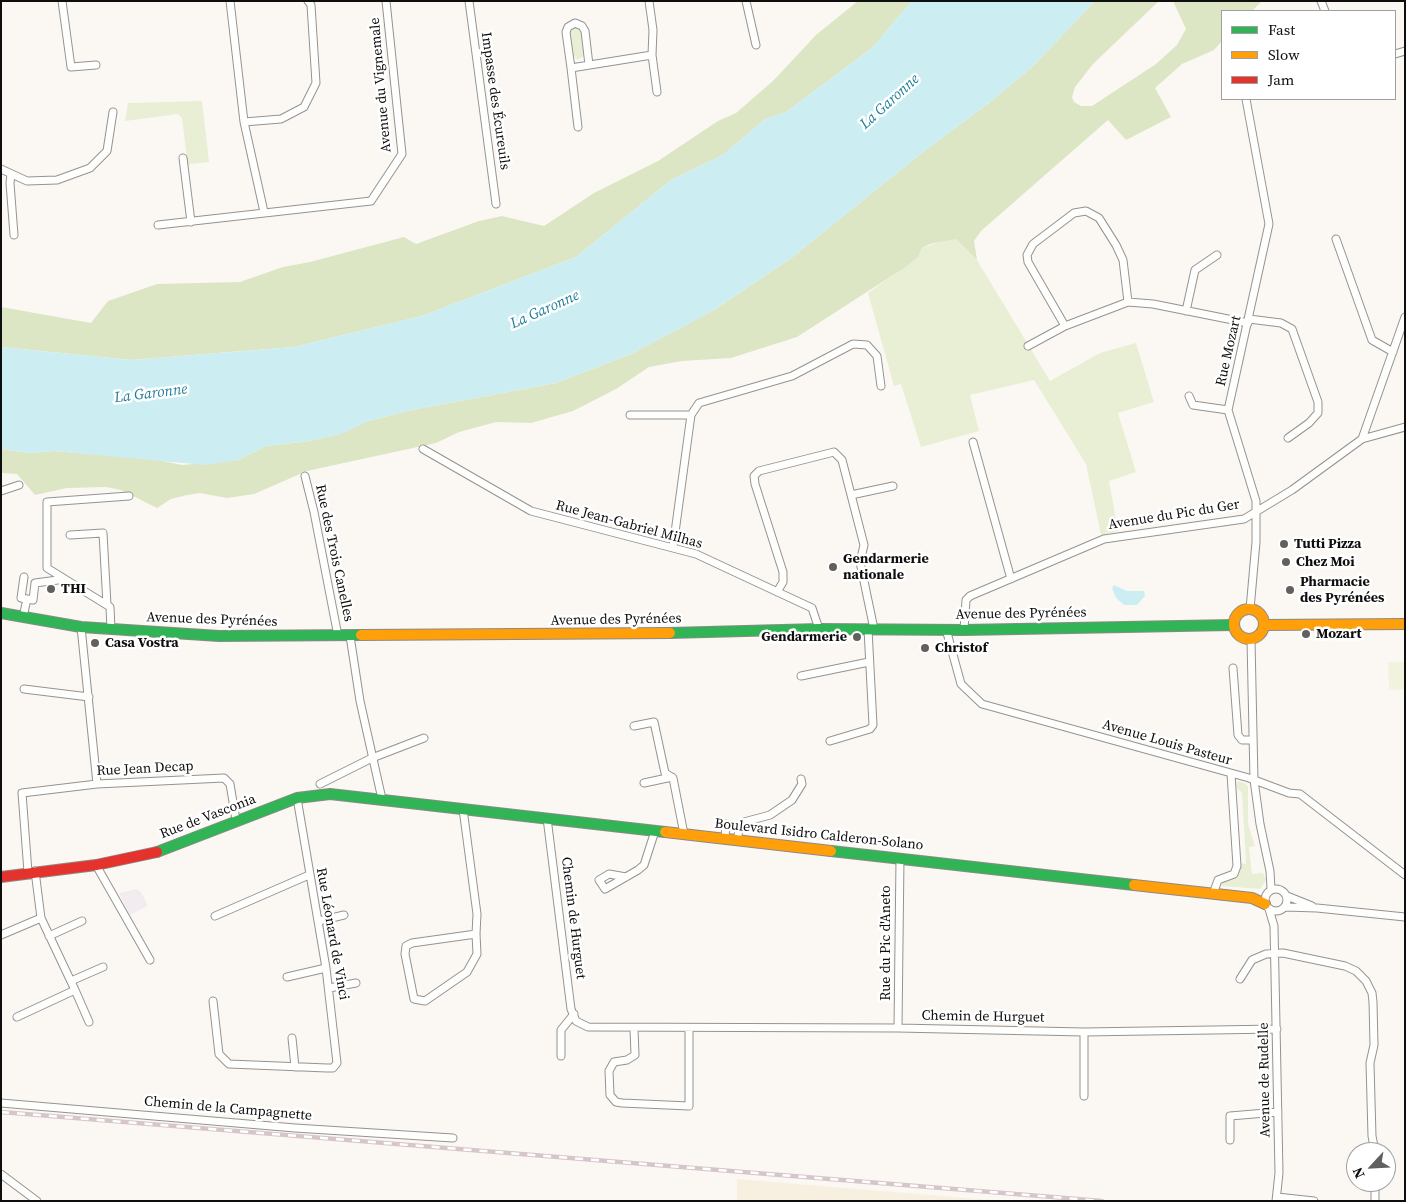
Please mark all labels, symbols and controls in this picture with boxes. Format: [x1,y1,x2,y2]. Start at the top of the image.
legend [1221,10,1396,100]
street label: Avenue du Vignemale [367,17,395,153]
text: Fast [1268,19,1295,40]
street label: Impasse des Écureuils [477,31,513,171]
text: Slow [1268,44,1300,65]
text: Jam [1268,69,1294,90]
water label: La Garonne [857,71,923,133]
water label: La Garonne [508,287,582,333]
street label: Rue Mozart [1213,314,1245,388]
water label: La Garonne [113,381,189,407]
street label: Rue des Trois Canelles [311,483,357,623]
street label: Avenue du Pic du Ger [1107,496,1241,534]
street label: Rue Jean-Gabriel Milhas [554,497,704,553]
place label: Tutti Pizza [1294,536,1362,552]
marker: Tutti Pizza [1278,538,1290,550]
place label: Gendarmerie nationale [843,551,929,584]
place label: Chez Moi [1296,554,1355,570]
marker: Chez Moi [1280,556,1292,568]
marker: Gendarmerie nationale [827,561,839,573]
place label: Pharmacie des Pyrénées [1300,574,1384,606]
place label: THI [61,581,86,597]
marker: THI [45,583,57,595]
marker: Pharmacie des Pyrénées [1284,584,1296,596]
street label: Avenue des Pyrénées [955,604,1087,624]
street label: Avenue des Pyrénées [146,609,278,631]
street label: Avenue des Pyrénées [550,610,682,630]
place label: Mozart [1316,626,1362,642]
marker: Mozart [1300,628,1312,640]
place label: Gendarmerie [761,629,847,645]
marker: Gendarmerie [851,631,863,643]
place label: Casa Vostra [105,635,179,651]
marker: Casa Vostra [89,637,101,649]
place label: Christof [935,640,988,656]
marker: Christof [919,642,931,654]
street label: Avenue Louis Pasteur [1100,716,1234,770]
street label: Rue Jean Decap [96,758,194,780]
street label: Rue de Vasconia [158,791,258,843]
street label: Boulevard Isidro Calderon-Solano [714,816,924,854]
street label: Chemin de Hurguet [557,856,589,980]
street label: Rue Léonard de Vinci [312,867,352,1001]
street label: Rue du Pic d'Aneto [878,885,894,1001]
street label: Chemin de Hurguet [921,1008,1045,1026]
street label: Avenue de Rudelle [1256,1022,1274,1138]
street label: Chemin de la Campagnette [143,1093,313,1125]
north arrow [1346,1142,1396,1192]
text: N [1347,1164,1370,1182]

